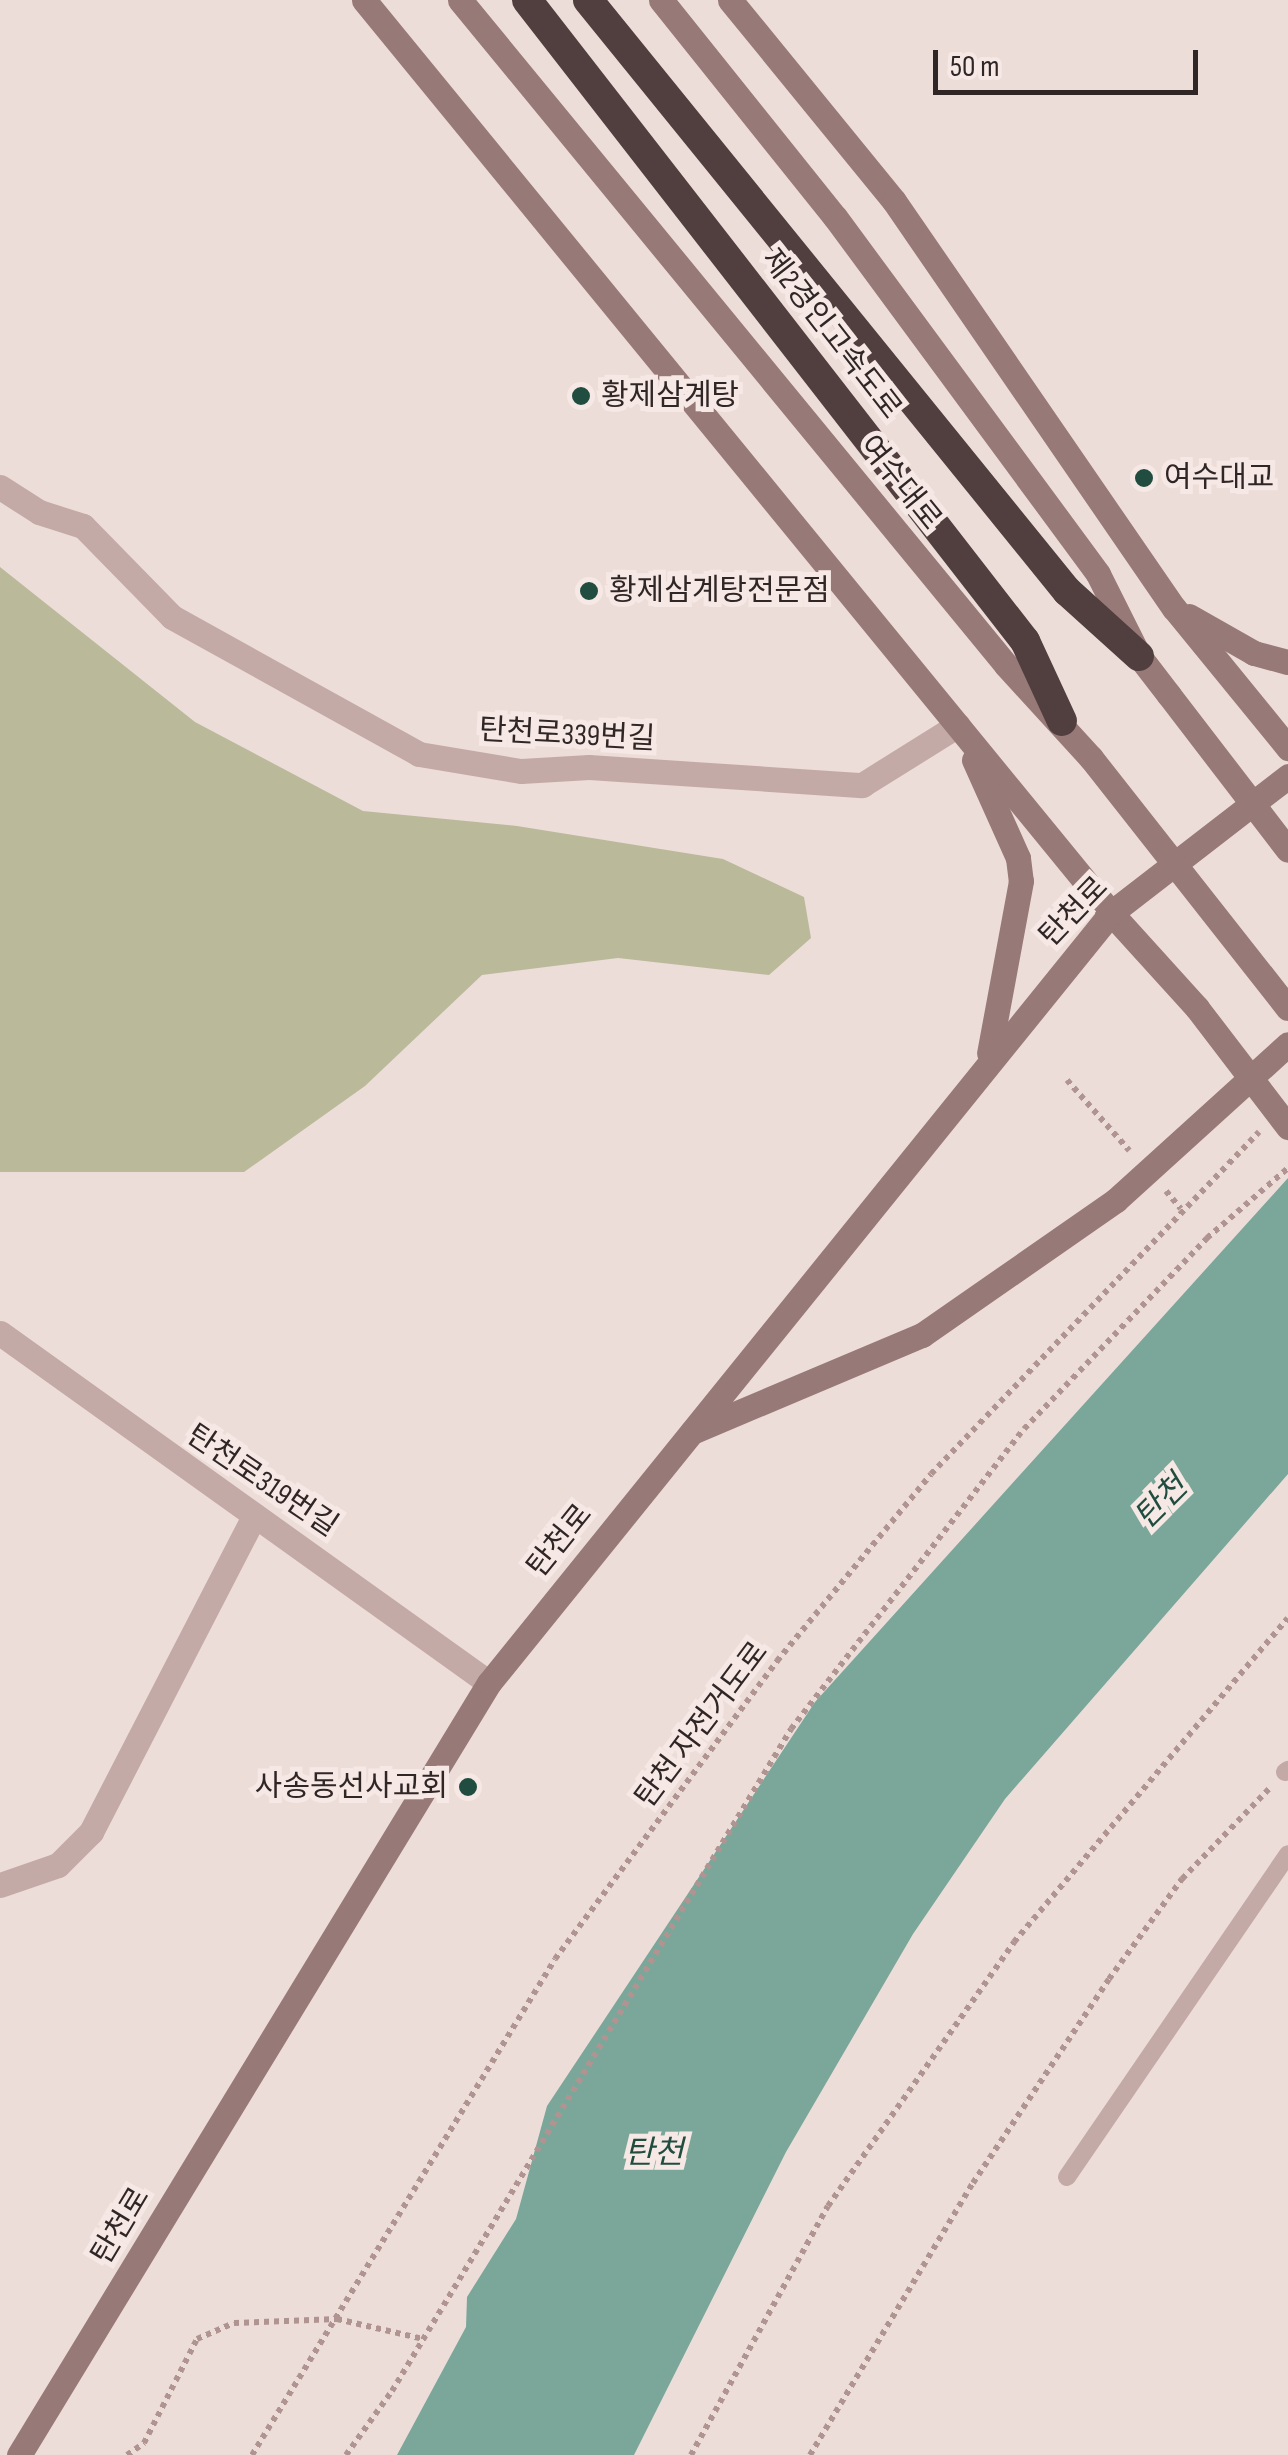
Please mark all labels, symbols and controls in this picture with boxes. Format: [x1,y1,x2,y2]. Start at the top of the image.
scale bar [938,30,1203,92]
text: 50 m [950,49,999,85]
street label: 제2경인고속도로 [754,242,908,426]
place label: 황제삼계탕 [601,378,739,414]
marker: 황제삼계탕 [570,385,592,407]
street label: 여수대로 [851,429,949,537]
place label: 여수대교 [1164,460,1274,496]
marker: 여수대교 [1133,467,1155,489]
place label: 황제삼계탕전문점 [609,573,830,609]
marker: 황제삼계탕전문점 [578,580,600,602]
street label: 탄천로339번길 [478,712,656,758]
street label: 탄천로 [1032,870,1116,954]
street label: 탄천로319번길 [180,1417,344,1545]
water label: 탄천 [1128,1469,1196,1537]
street label: 탄천로 [520,1497,600,1585]
street label: 탄천 자전거도로 [628,1635,776,1815]
place label: 사송동선사교회 [255,1769,448,1805]
marker: 사송동선사교회 [457,1776,479,1798]
water label: 탄천 [625,2135,683,2173]
street label: 탄천로 [84,2181,158,2271]

